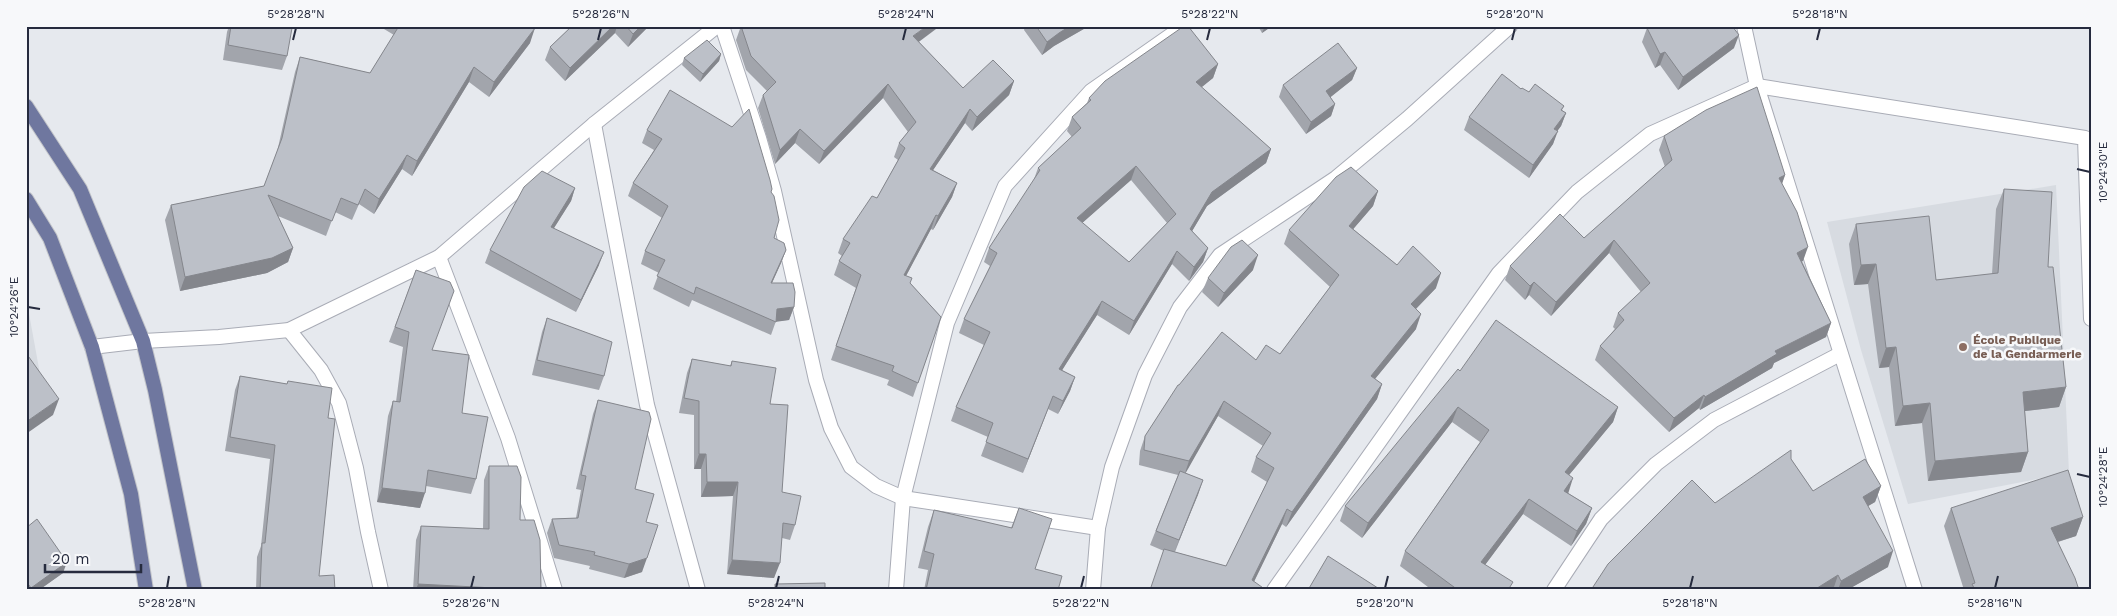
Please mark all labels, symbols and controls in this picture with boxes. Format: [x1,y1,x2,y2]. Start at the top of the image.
text: 5°28'28"N [267,7,325,21]
text: 5°28'26"N [572,7,630,21]
text: 5°28'24"N [878,7,934,21]
text: 5°28'22"N [1181,7,1239,21]
text: 5°28'20"N [1486,7,1544,21]
text: 5°28'18"N [1792,7,1848,21]
text: 10°24'30"E [2096,141,2110,202]
text: 10°24'26"E [7,276,21,337]
place label: École Publique de la Gendarmerie [1973,333,2082,361]
marker: École Publique de la Gendarmerie [1957,341,1969,353]
text: 10°24'28"E [2096,446,2110,507]
scale bar [45,541,141,573]
text: 20 m [52,550,90,568]
text: 5°28'28"N [138,596,196,610]
text: 5°28'26"N [442,596,500,610]
text: 5°28'24"N [748,596,804,610]
text: 5°28'22"N [1052,596,1110,610]
text: 5°28'20"N [1356,596,1414,610]
text: 5°28'18"N [1662,596,1718,610]
text: 5°28'16"N [1967,596,2023,610]

